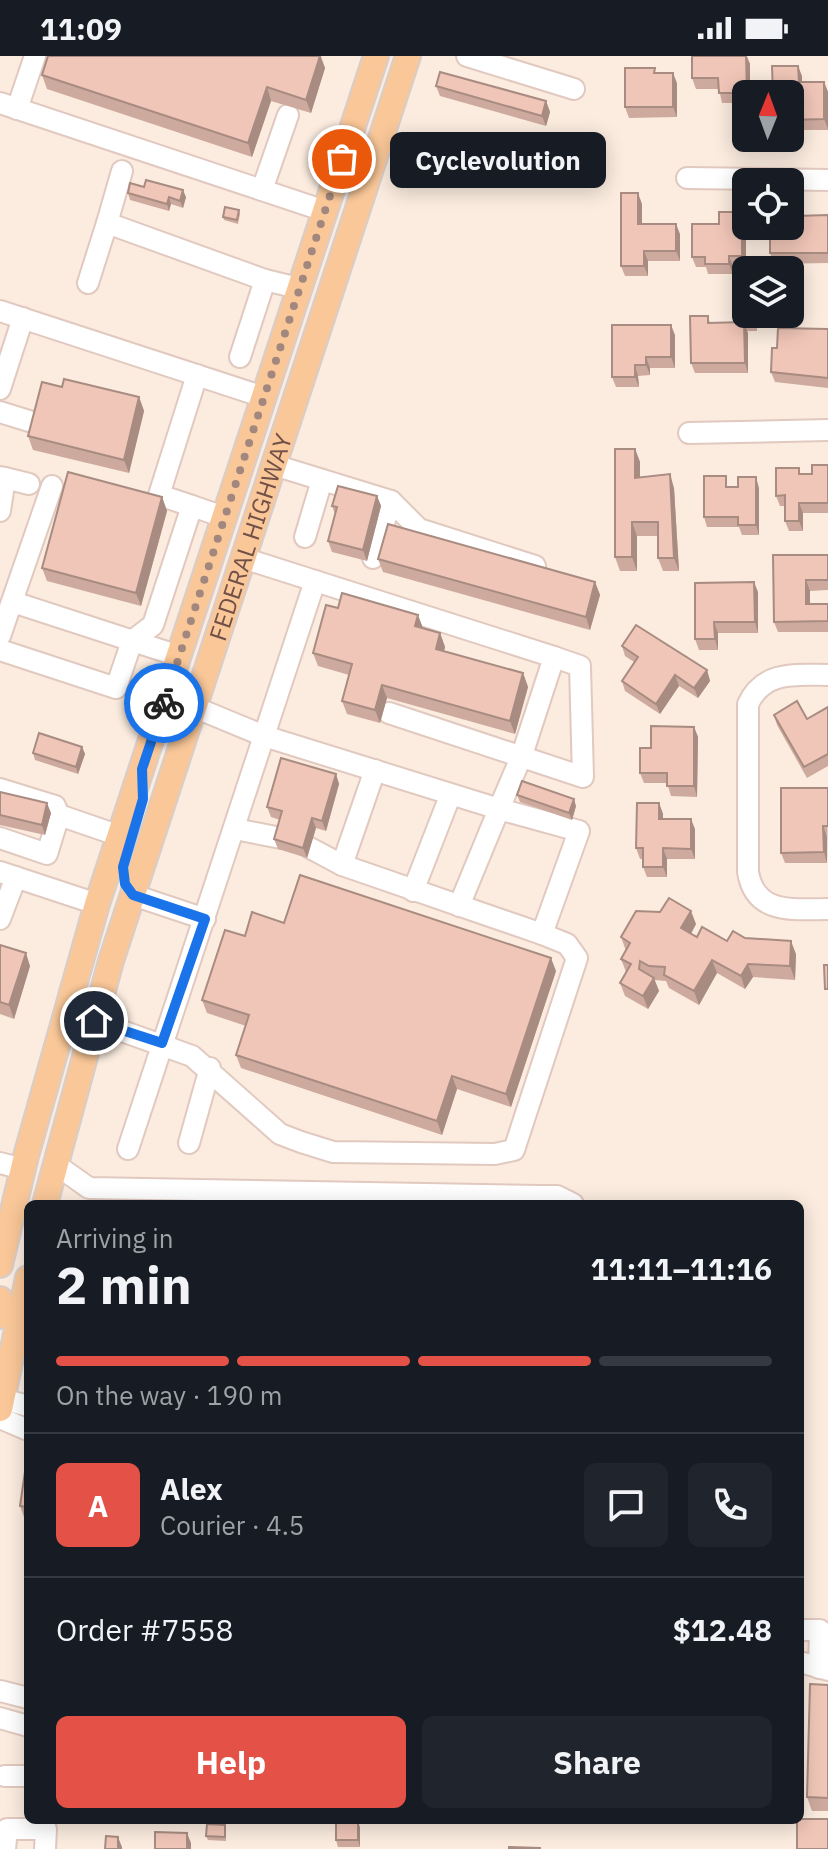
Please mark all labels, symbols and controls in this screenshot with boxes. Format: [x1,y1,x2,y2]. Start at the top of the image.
text: 11:09 [40,9,122,48]
north arrow [732,80,804,152]
map controls [732,80,804,328]
pin [308,125,376,193]
callout: Cyclevolution [390,131,606,187]
icon: bag [320,137,364,181]
text: Cyclevolution [415,143,581,177]
button: locate [732,168,804,240]
button: layers [732,256,804,328]
street label: FEDERAL HIGHWAY [201,430,299,645]
courier [124,663,204,743]
icon: bike [142,681,186,725]
pin [60,987,128,1055]
icon: home [72,999,116,1043]
text: Arriving in [56,1221,173,1255]
text: 11:11–11:16 [591,1249,772,1288]
text: 2 min [56,1251,192,1318]
text: On the way · 190 m [56,1378,282,1412]
button: chat [584,1463,668,1547]
button: phone [688,1463,772,1547]
text: Alex [160,1469,223,1508]
text: A [88,1486,108,1525]
text: Courier · 4.5 [160,1508,304,1542]
text: Order #7558 [56,1610,233,1649]
text: $12.48 [673,1610,772,1649]
button: Help [56,1716,406,1808]
button: Share [422,1716,772,1808]

